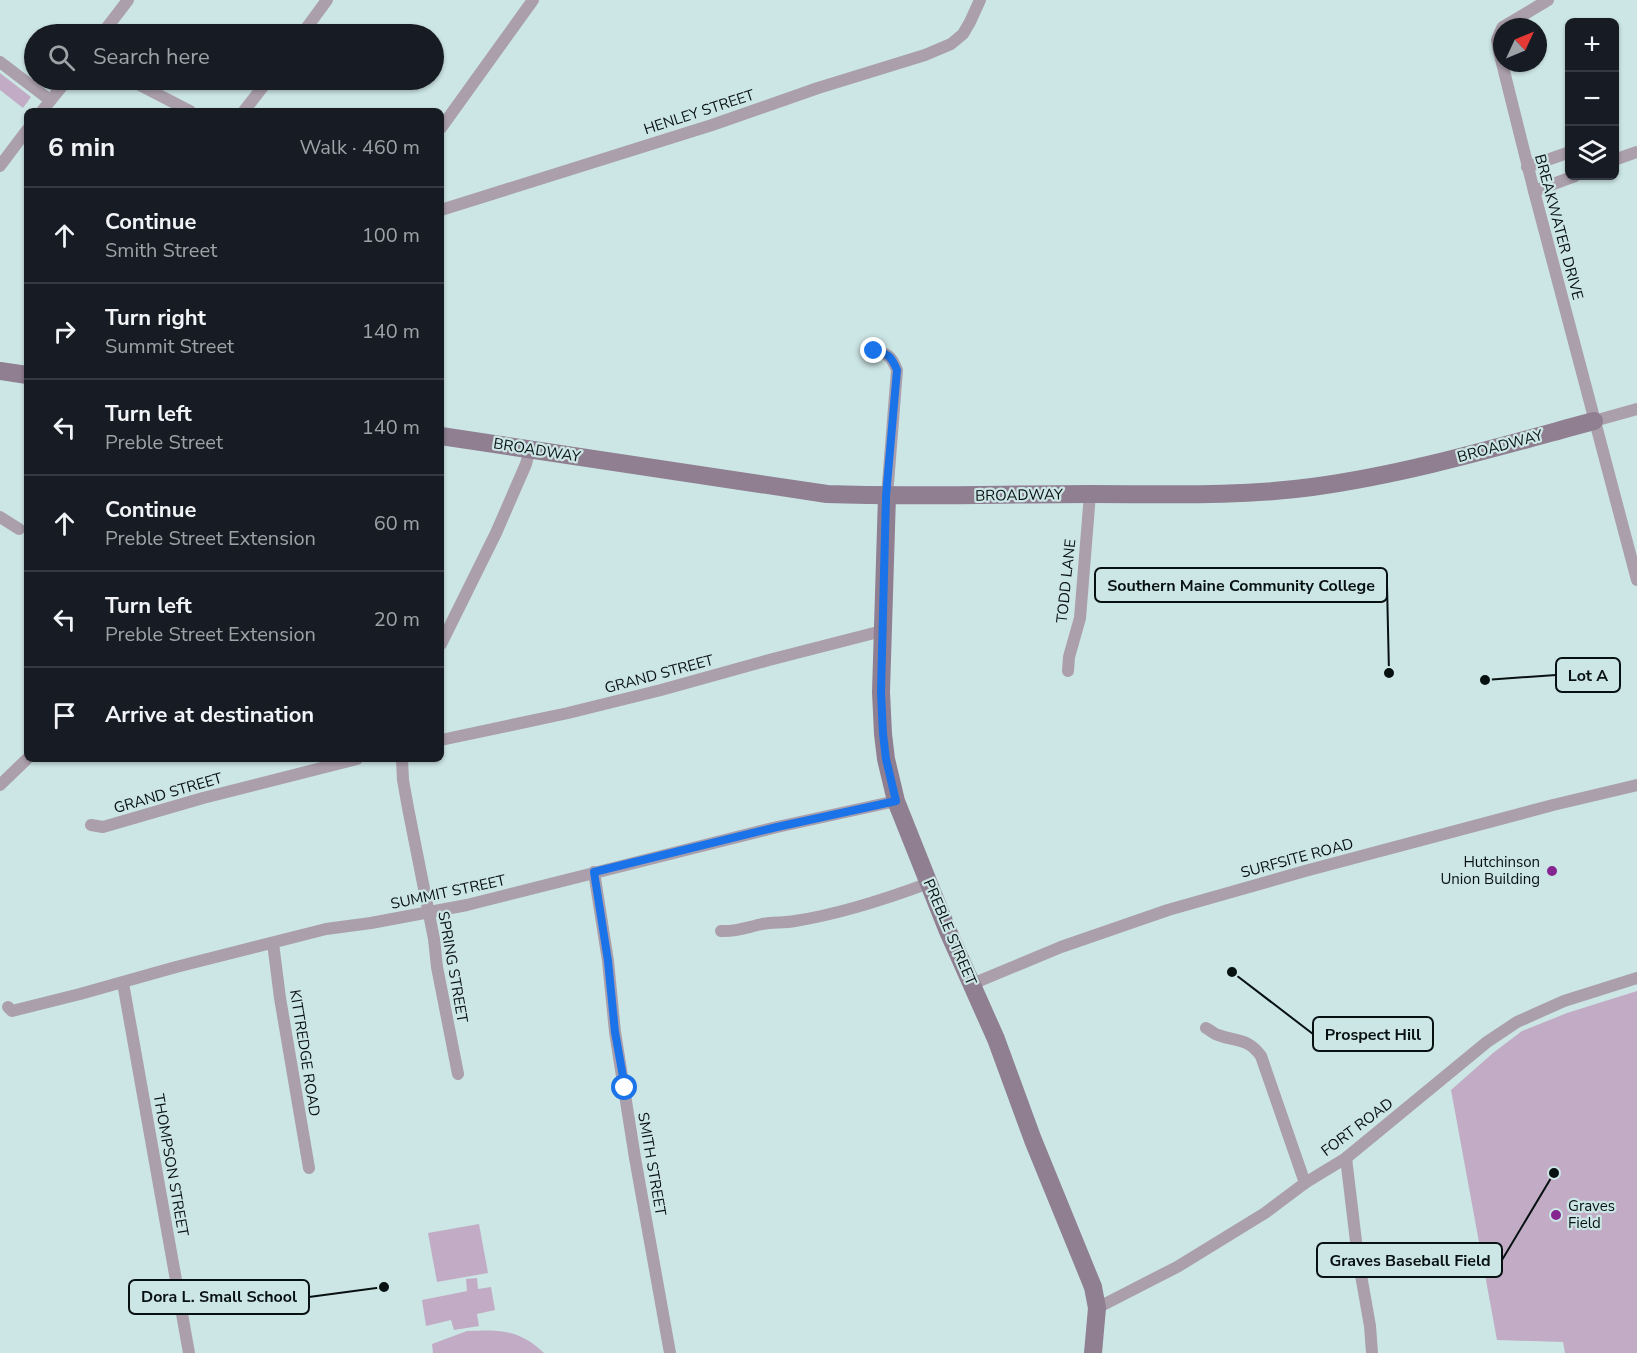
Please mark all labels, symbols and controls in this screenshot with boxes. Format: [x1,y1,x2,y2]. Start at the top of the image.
north arrow [1493,18,1547,72]
map controls [1565,18,1619,180]
button: + [1565,18,1619,72]
search box [24,24,444,90]
icon: search [45,41,78,74]
text: Search here [93,42,210,72]
button: − [1565,72,1619,126]
street label: HENLEY STREET [641,85,757,139]
button: layers [1565,126,1619,180]
text: 6 min [48,130,115,165]
text: Walk · 460 m [300,134,420,161]
street label: BREAKWATER DRIVE [1530,152,1588,302]
text: Continue [105,207,196,237]
icon: ahead [48,219,81,252]
text: 100 m [362,222,420,249]
text: Smith Street [105,237,217,264]
text: Turn right [105,303,206,333]
icon: right [48,315,81,348]
text: 140 m [362,318,420,345]
text: Summit Street [105,333,234,360]
route end [860,337,886,363]
text: Turn left [105,399,192,429]
icon: left [48,411,81,444]
text: 140 m [362,414,420,441]
street label: BROADWAY [1455,425,1546,467]
text: Preble Street [105,429,223,456]
street label: BROADWAY [492,433,583,467]
street label: BROADWAY [975,484,1064,506]
text: Continue [105,495,196,525]
icon: ahead [48,507,81,540]
text: 60 m [374,510,420,537]
text: Preble Street Extension [105,525,316,552]
street label: TODD LANE [1052,538,1080,624]
callout: Southern Maine Community College [1095,568,1387,602]
text: Southern Maine Community College [1107,575,1375,597]
text: Turn left [105,591,192,621]
icon: left [48,603,81,636]
text: 20 m [374,606,420,633]
text: Preble Street Extension [105,621,316,648]
street label: GRAND STREET [602,650,716,698]
callout: Lot A [1556,658,1620,692]
text: Lot A [1568,665,1608,687]
icon: arrive [48,699,81,732]
text: Arrive at destination [105,700,314,730]
street label: GRAND STREET [111,768,225,818]
street label: SURFSITE ROAD [1238,833,1356,883]
place label: Hutchinson Union Building [1440,852,1540,889]
marker: Hutchinson Union Building [1545,864,1559,878]
street label: SUMMIT STREET [389,870,507,914]
street label: PREBLE STREET [919,876,981,988]
street label: SPRING STREET [433,910,473,1024]
street label: KITTREDGE ROAD [285,988,325,1118]
callout: Prospect Hill [1313,1017,1433,1051]
text: Prospect Hill [1325,1024,1421,1046]
route start [611,1074,637,1100]
street label: THOMPSON STREET [149,1092,193,1238]
street label: FORT ROAD [1317,1093,1397,1161]
street label: SMITH STREET [633,1111,671,1217]
place label: Graves Field [1568,1196,1615,1233]
marker: Graves Field [1549,1208,1563,1222]
callout: Graves Baseball Field [1317,1243,1502,1277]
text: Graves Baseball Field [1329,1250,1491,1272]
callout: Dora L. Small School [129,1280,309,1314]
text: Dora L. Small School [141,1286,297,1308]

